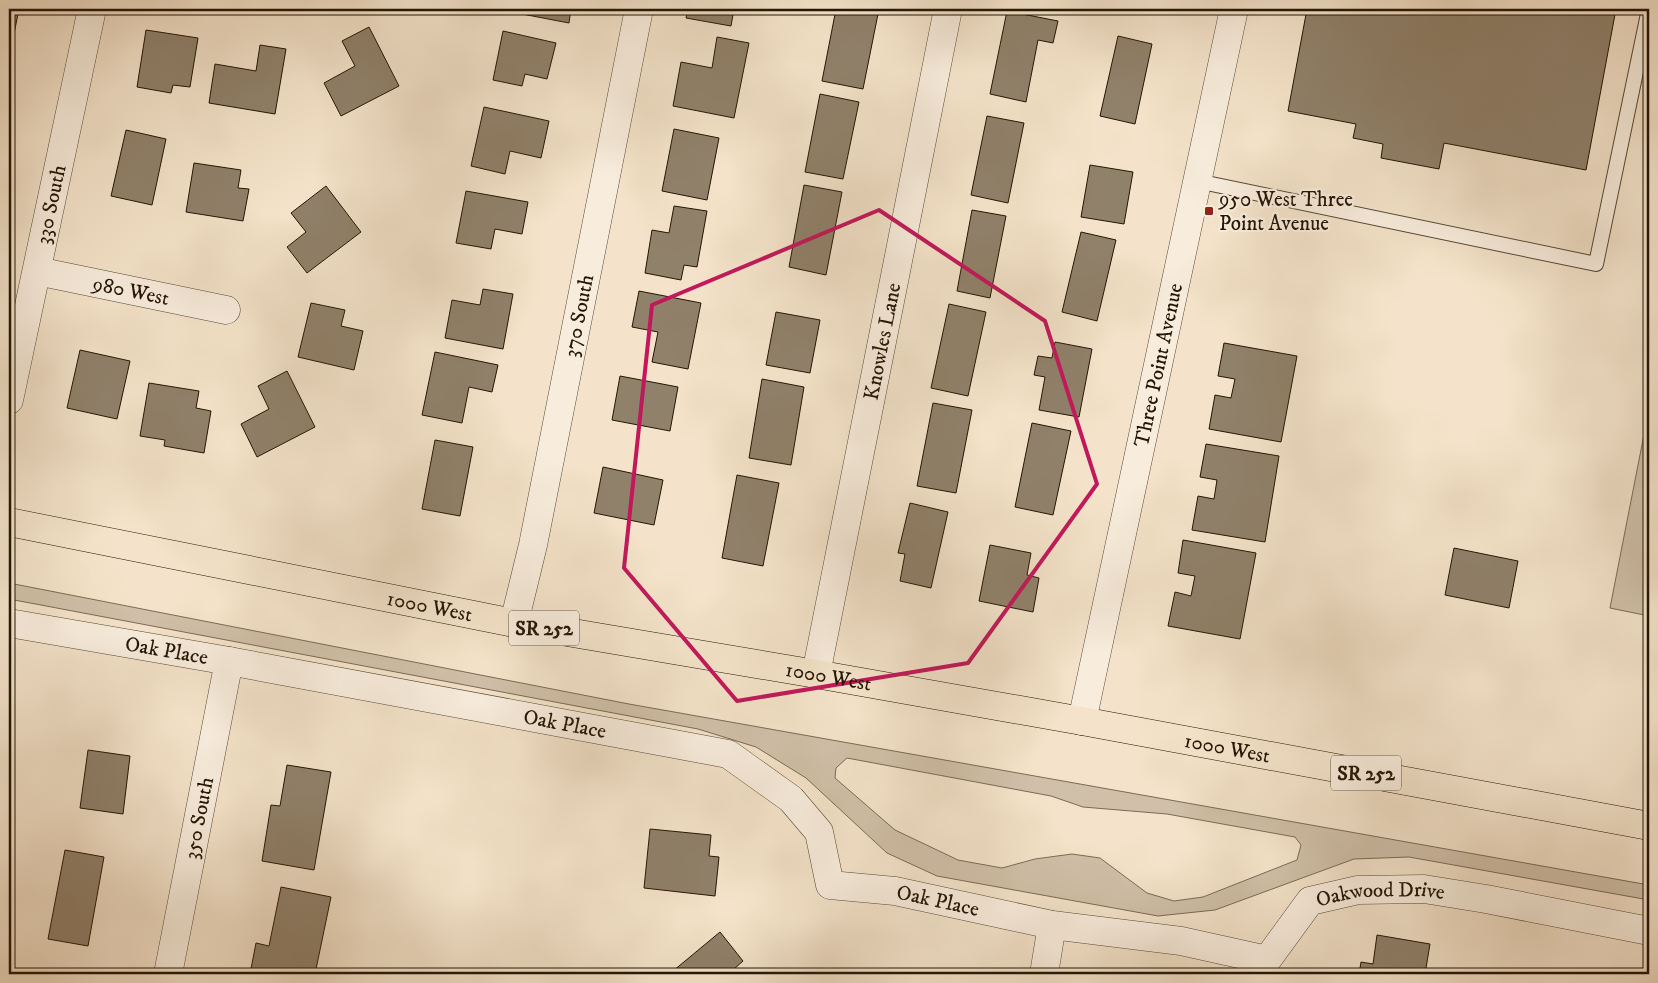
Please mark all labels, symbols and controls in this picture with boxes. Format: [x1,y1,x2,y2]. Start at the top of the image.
street label: 330 South [30,162,73,247]
place label: 950 West Three Point Avenue [1218,187,1353,237]
marker: 950 West Three Point Avenue [1203,205,1215,217]
street label: 980 West [89,271,172,312]
street label: 370 South [558,272,600,360]
street label: Knowles Lane [859,280,907,403]
street label: Three Point Avenue [1129,281,1189,450]
street label: 1000 West [384,586,475,628]
road number: SR 252 [509,610,579,646]
street label: Oak Place [123,631,210,671]
street label: 1000 West [783,657,874,698]
street label: Oak Place [521,704,609,745]
street label: 1000 West [1182,728,1272,770]
road number: SR 252 [1331,756,1401,790]
street label: 350 South [179,775,220,861]
street label: Oakwood Drive [1314,877,1447,913]
street label: Oak Place [894,880,982,923]

